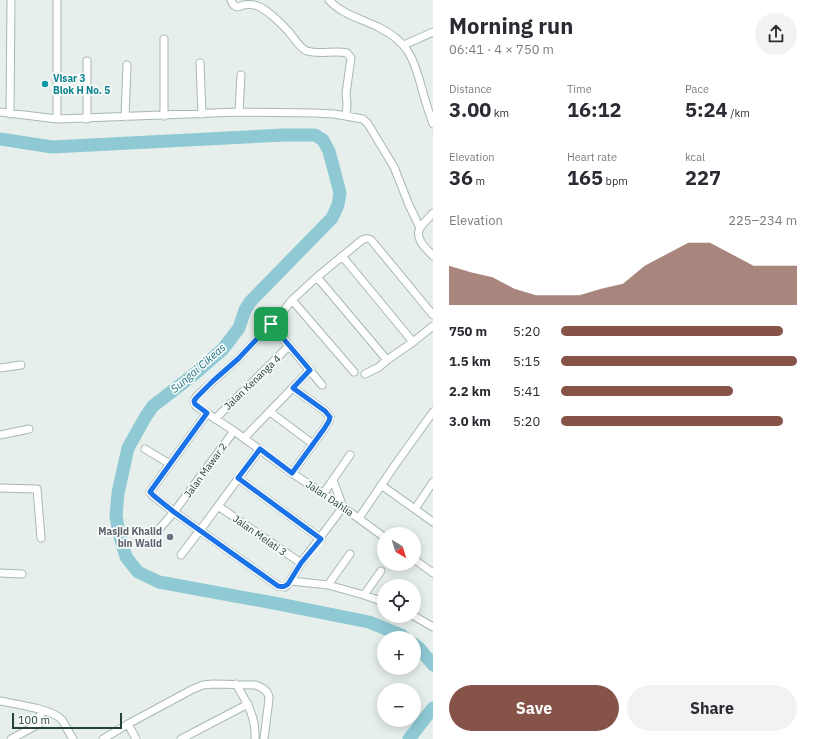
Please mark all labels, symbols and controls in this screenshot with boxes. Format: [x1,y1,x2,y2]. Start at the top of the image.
text: Morning run [449,11,573,40]
button: share [755,13,797,55]
text: 06:41 · 4 × 750 m [449,41,554,58]
place label: Visar 3 Blok H No. 5 [53,72,110,97]
marker: Visar 3 Blok H No. 5 [40,79,50,89]
text: Distance [449,82,492,96]
text: Time [567,82,592,96]
text: Pace [685,82,709,96]
text: 3.00 [449,96,491,123]
text: 16:12 [567,96,622,123]
text: 5:24 [685,96,728,123]
text: km [491,106,509,120]
text: /km [728,106,750,120]
text: Elevation [449,150,495,164]
text: Heart rate [567,150,617,164]
text: kcal [685,150,705,164]
text: 36 [449,164,473,191]
text: 165 [567,164,603,191]
text: 227 [685,164,721,191]
text: m [473,174,485,188]
text: bpm [603,174,628,188]
text: Elevation [449,212,503,229]
text: 225–234 m [728,212,797,229]
pin [254,307,288,341]
icon: arrive [260,313,282,335]
text: 750 m [449,323,487,340]
text: 5:20 [513,323,540,340]
water label: Sungai Cikeas [168,340,228,396]
street label: Jalan Kenanga 4 [221,352,283,413]
text: 1.5 km [449,353,491,370]
text: 5:15 [513,353,540,370]
text: 2.2 km [449,383,491,400]
text: 5:41 [513,383,540,400]
text: 3.0 km [449,413,491,430]
text: 5:20 [513,413,540,430]
street label: Jalan Mawar 2 [181,440,230,500]
street label: Jalan Dahlia [303,478,357,519]
street label: Jalan Melati 3 [230,512,289,559]
place label: Masjid Khalid bin Walid [98,525,162,550]
north arrow [377,527,421,571]
map controls [377,527,421,727]
marker: Masjid Khalid bin Walid [165,532,175,542]
button: locate [377,579,421,623]
button: + [377,631,421,675]
button: − [377,683,421,727]
button: Save [449,685,619,731]
button: Share [627,685,797,731]
scale bar [12,711,122,730]
text: 100 m [18,713,50,727]

